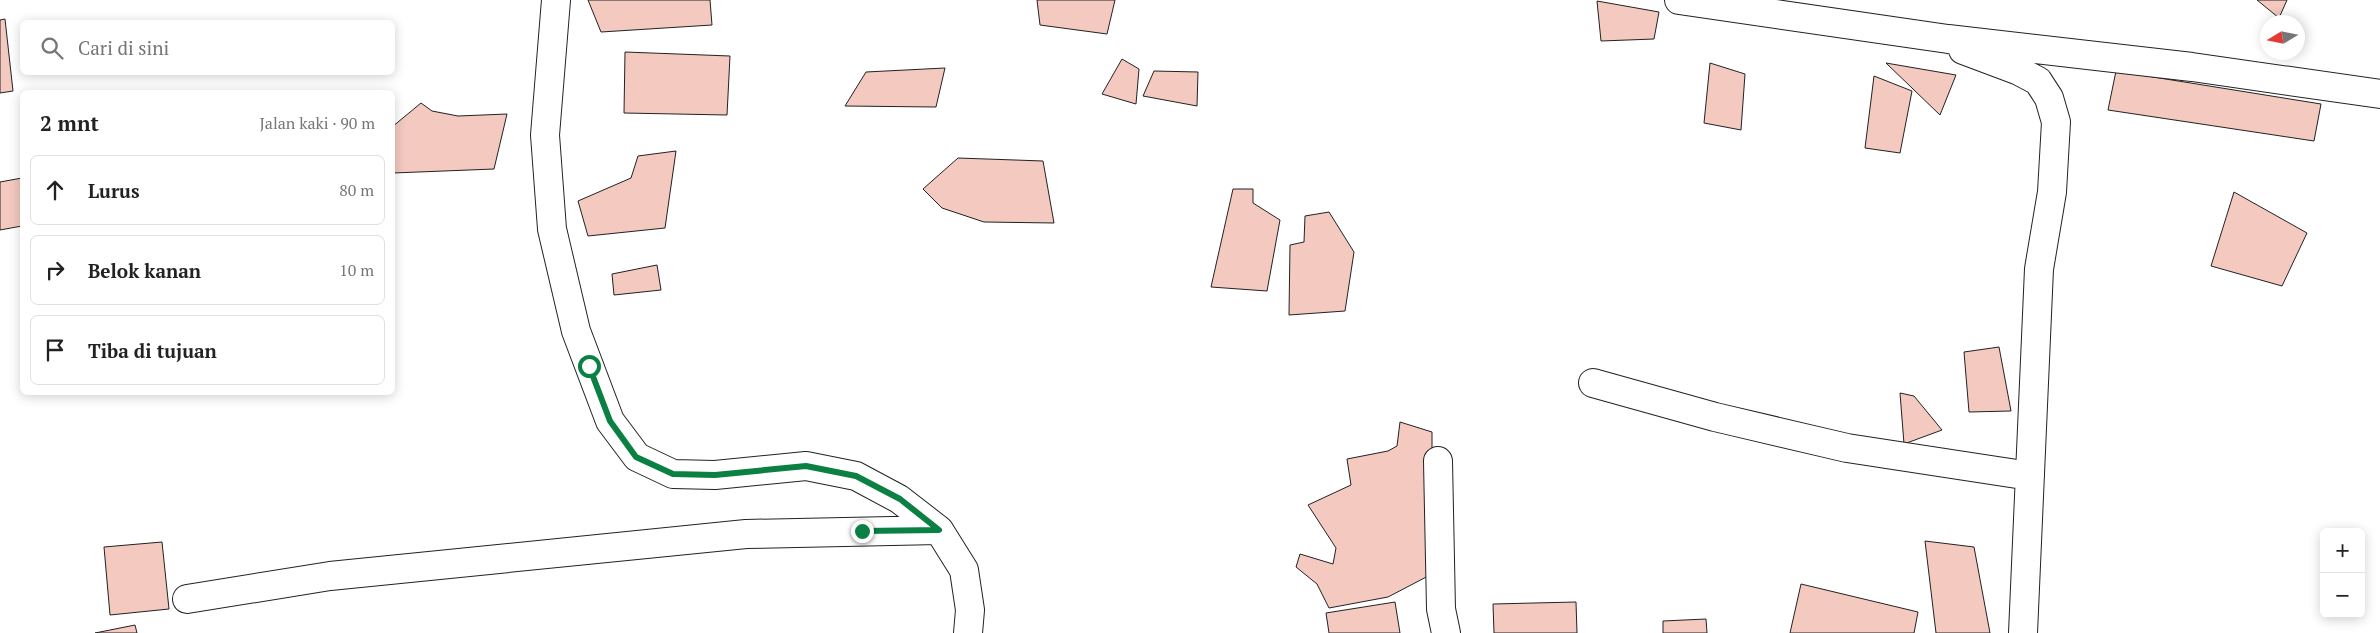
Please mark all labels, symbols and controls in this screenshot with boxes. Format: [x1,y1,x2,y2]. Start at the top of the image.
north arrow [2260,15,2305,60]
search box [20,20,395,75]
icon: search [38,34,66,62]
text: Cari di sini [78,35,169,60]
text: 2 mnt [40,109,99,137]
text: Jalan kaki · 90 m [259,112,375,134]
icon: ahead [41,176,69,204]
text: Lurus [88,178,140,203]
text: 80 m [339,179,374,201]
icon: right [41,256,69,284]
text: Belok kanan [88,258,201,283]
text: 10 m [339,259,374,281]
icon: arrive [41,336,69,364]
text: Tiba di tujuan [88,338,217,363]
route start [578,355,601,378]
route end [851,520,874,543]
map controls [2320,528,2365,618]
button: + [2320,528,2365,573]
button: − [2320,573,2365,618]

